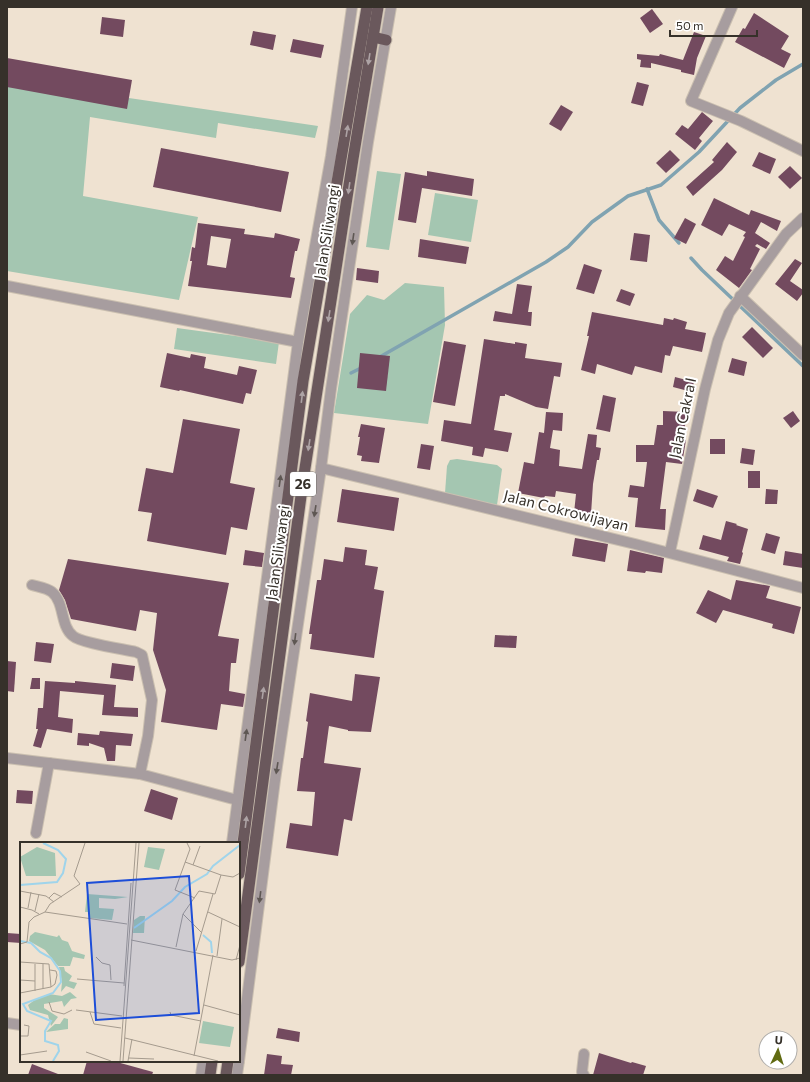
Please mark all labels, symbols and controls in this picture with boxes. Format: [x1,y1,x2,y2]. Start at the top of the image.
scale bar [670,12,757,38]
text: 50 m [676,18,704,32]
one-way arrow [366,53,372,65]
one-way arrow [344,125,350,137]
one-way arrow [346,182,352,194]
street label: Jalan Siliwangi [310,183,342,281]
one-way arrow [350,233,356,245]
one-way arrow [326,310,332,322]
street label: Jalan Cakra I [665,376,699,460]
one-way arrow [298,391,305,404]
one-way arrow [306,439,312,451]
road number: 26 [290,472,316,496]
one-way arrow [277,475,283,487]
street label: Jalan Cokrowijayan [502,486,631,534]
street label: Jalan Siliwangi [261,504,293,602]
one-way arrow [312,505,318,517]
one-way arrow [292,633,298,645]
one-way arrow [260,687,266,699]
one-way arrow [243,729,249,741]
one-way arrow [273,762,279,774]
one-way arrow [242,816,249,828]
inset map [20,842,240,1062]
one-way arrow [257,891,263,903]
north arrow [758,1030,798,1070]
text: U [774,1033,783,1046]

